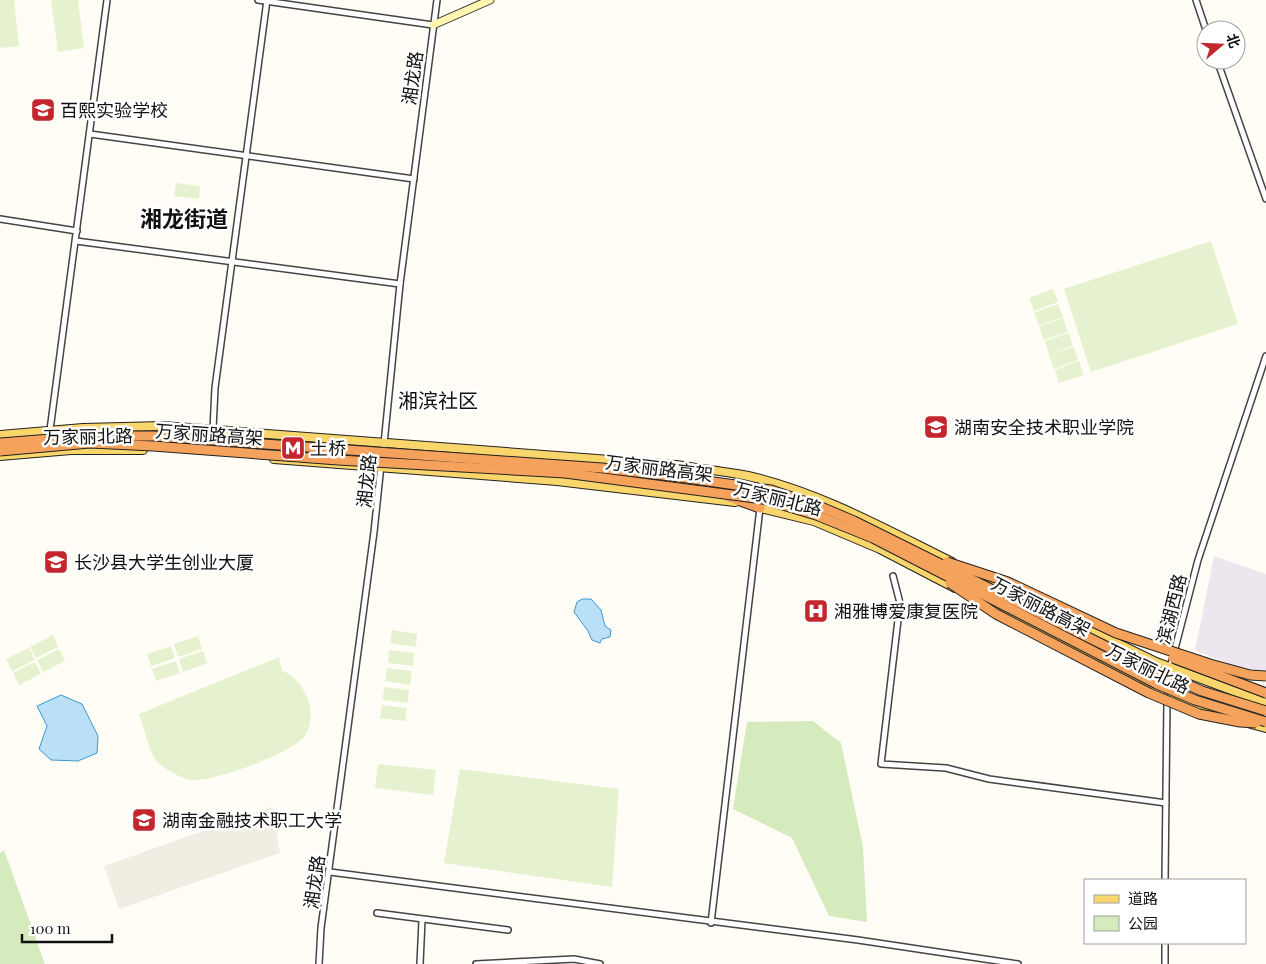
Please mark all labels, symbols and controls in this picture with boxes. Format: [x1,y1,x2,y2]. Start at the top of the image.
north arrow [1196,20,1246,70]
text: 北 [1223,31,1245,50]
street label: 湘龙路 [396,50,428,106]
school or university icon: 百熙实验学校 [30,97,56,123]
place label: 百熙实验学校 [60,98,168,122]
district label: 湘龙街道 [140,203,228,233]
district label: 湘滨社区 [398,386,478,413]
school or university icon: 湖南安全技术职业学院 [923,414,949,440]
place label: 湖南安全技术职业学院 [954,415,1134,439]
street label: 万家丽路高架 [154,418,264,450]
street label: 万家丽北路 [43,423,133,449]
metro station icon: 土桥 [280,435,306,461]
place label: 土桥 [310,436,346,460]
street label: 万家丽路高架 [604,450,714,486]
street label: 湘龙路 [351,453,381,509]
street label: 万家丽北路 [731,475,825,521]
school or university icon: 长沙县大学生创业大厦 [43,549,69,575]
place label: 长沙县大学生创业大厦 [74,550,254,574]
street label: 万家丽路高架 [987,571,1095,641]
street label: 滨湖西路 [1151,571,1191,647]
hospital icon: 湘雅博爱康复医院 [803,598,829,624]
place label: 湘雅博爱康复医院 [834,599,978,623]
street label: 万家丽北路 [1102,637,1194,699]
school or university icon: 湖南金融技术职工大学 [131,807,157,833]
place label: 湖南金融技术职工大学 [162,808,342,832]
street label: 湘龙路 [298,854,330,910]
legend [1084,879,1246,944]
text: 道路 [1128,888,1158,908]
scale bar [22,912,112,944]
text: 公园 [1128,913,1158,933]
text: 100 m [30,918,71,938]

